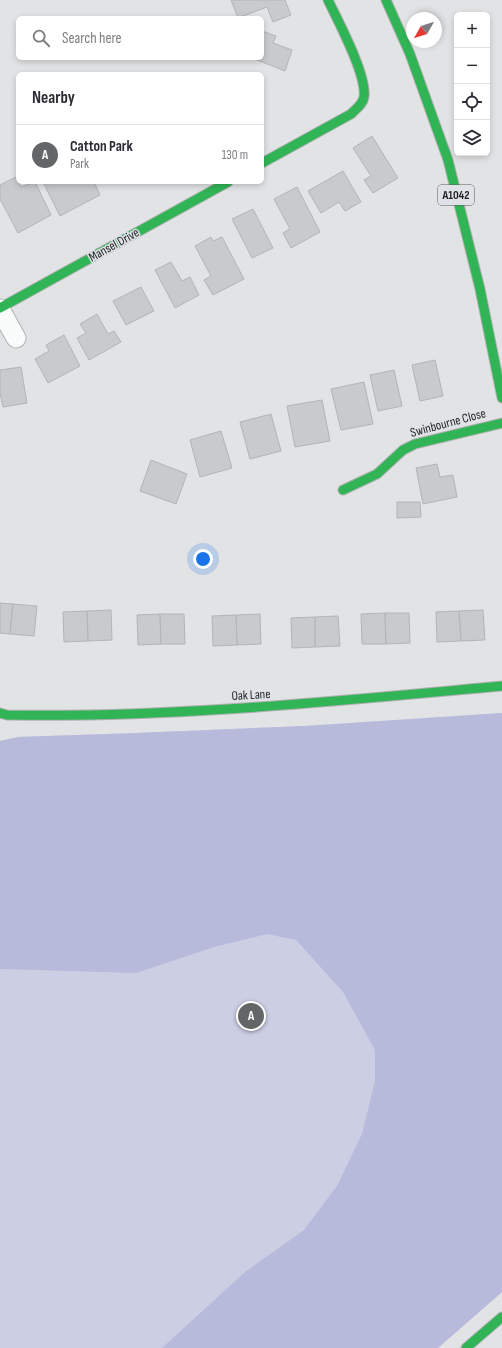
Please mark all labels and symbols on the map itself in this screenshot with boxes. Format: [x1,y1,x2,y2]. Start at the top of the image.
north arrow [406,12,442,48]
road number: A1042 [438,185,474,205]
street label: Mansel Drive [86,225,142,265]
street label: Swinbourne Close [408,405,488,441]
your location [193,549,213,569]
street label: Oak Lane [231,686,271,704]
pin: A [238,1001,264,1031]

